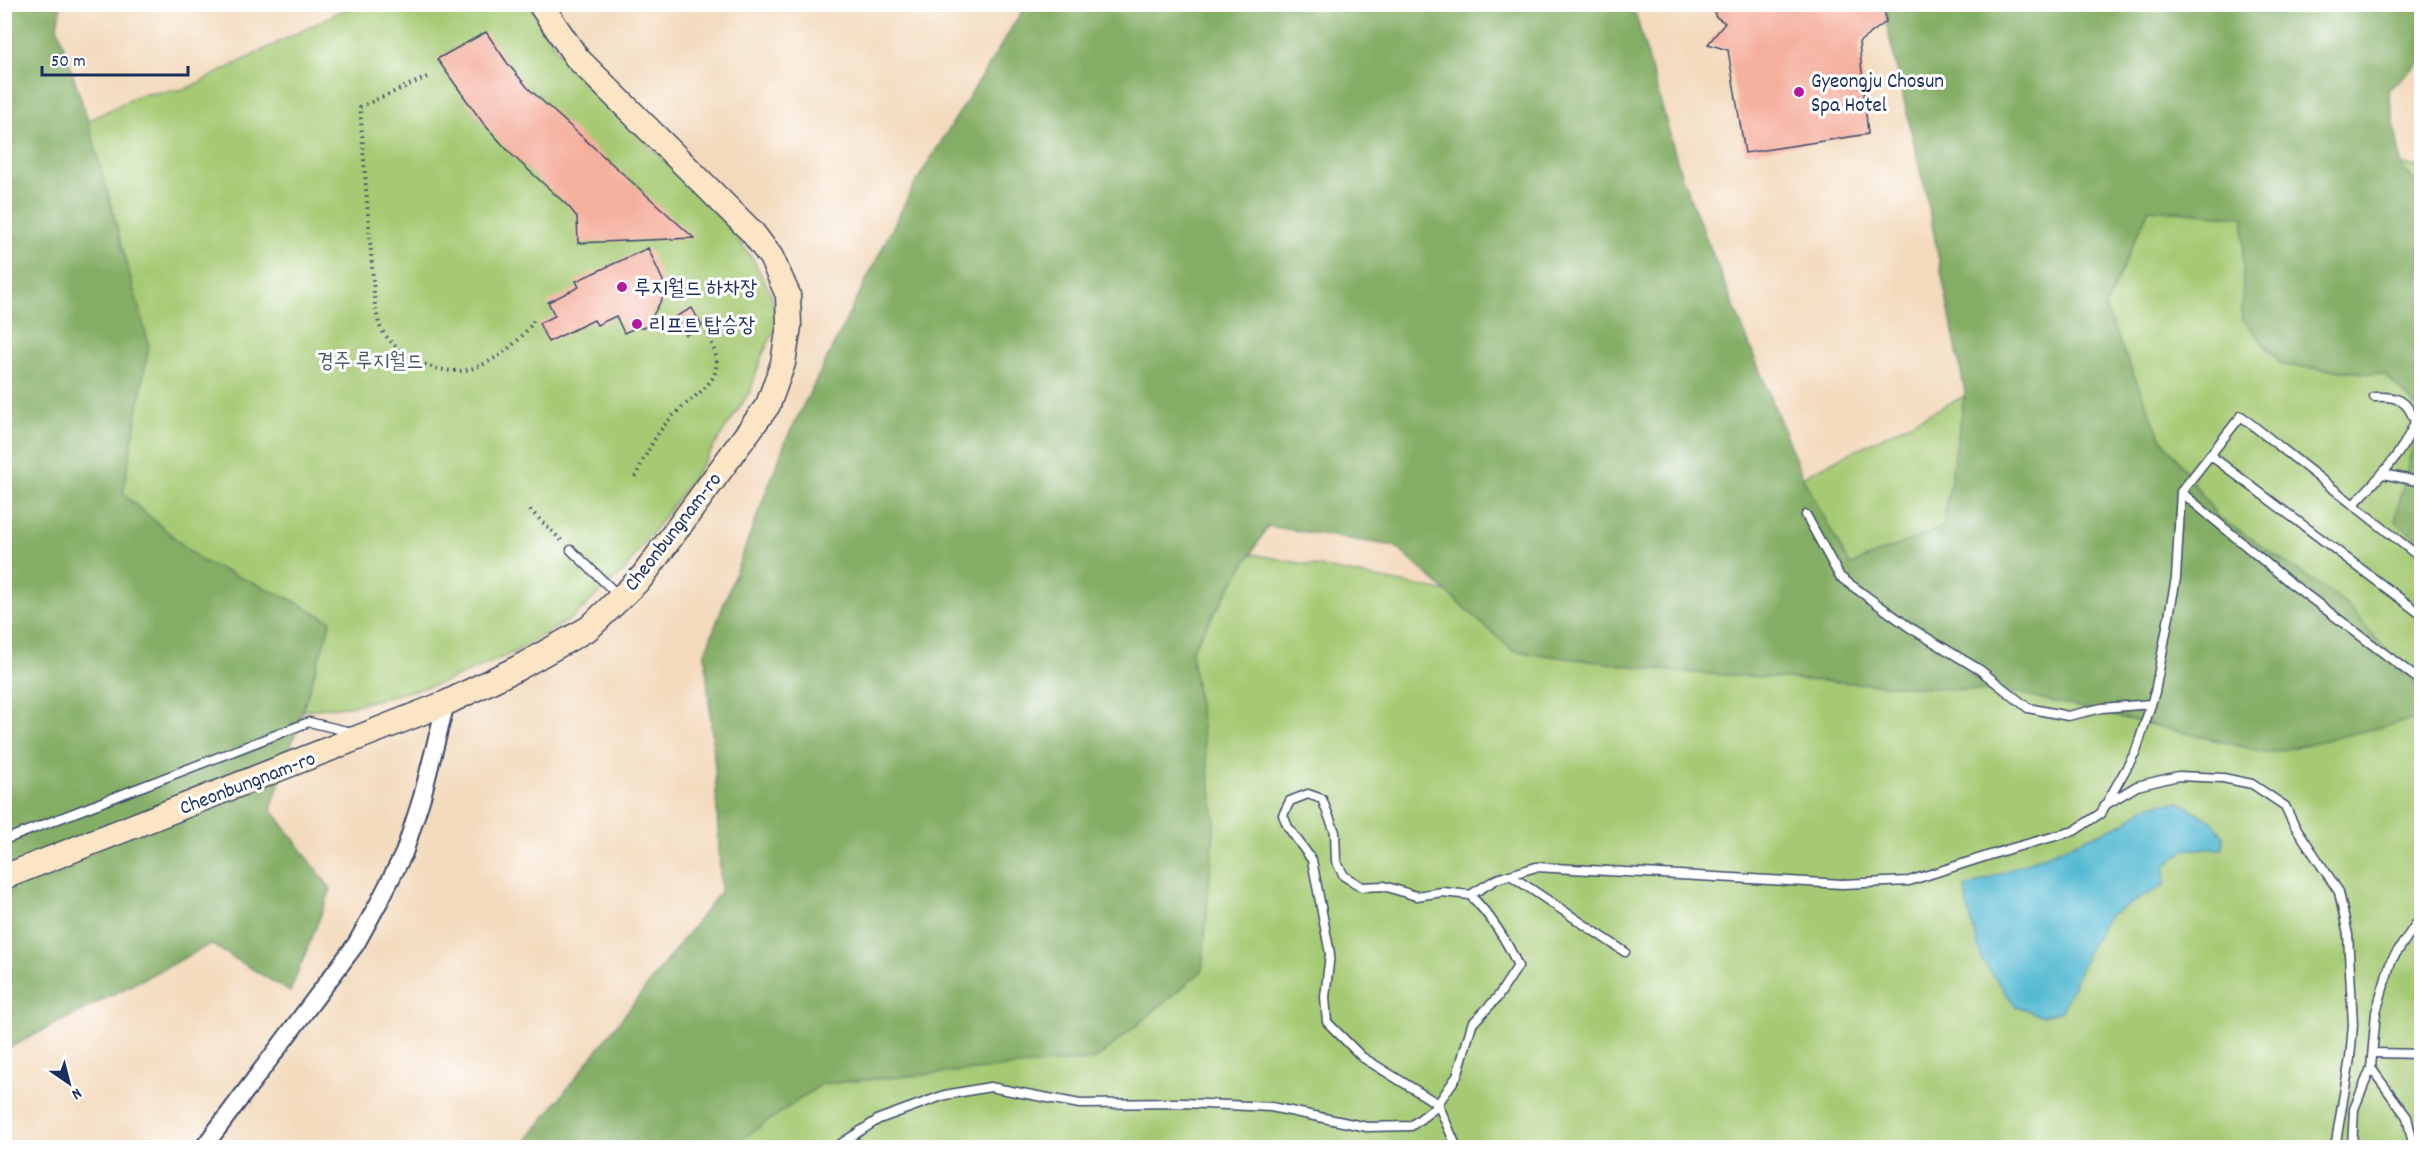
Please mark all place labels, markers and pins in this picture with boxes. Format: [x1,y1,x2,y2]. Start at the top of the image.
place label: Gyeongju Chosun Spa Hotel [1811,68,1944,122]
marker: Gyeongju Chosun Spa Hotel [1792,85,1806,99]
place label: 루지월드 하차장 [634,275,757,305]
marker: 루지월드 하차장 [615,280,629,294]
place label: 리프트 탑승장 [649,312,755,342]
marker: 리프트 탑승장 [630,317,644,331]

